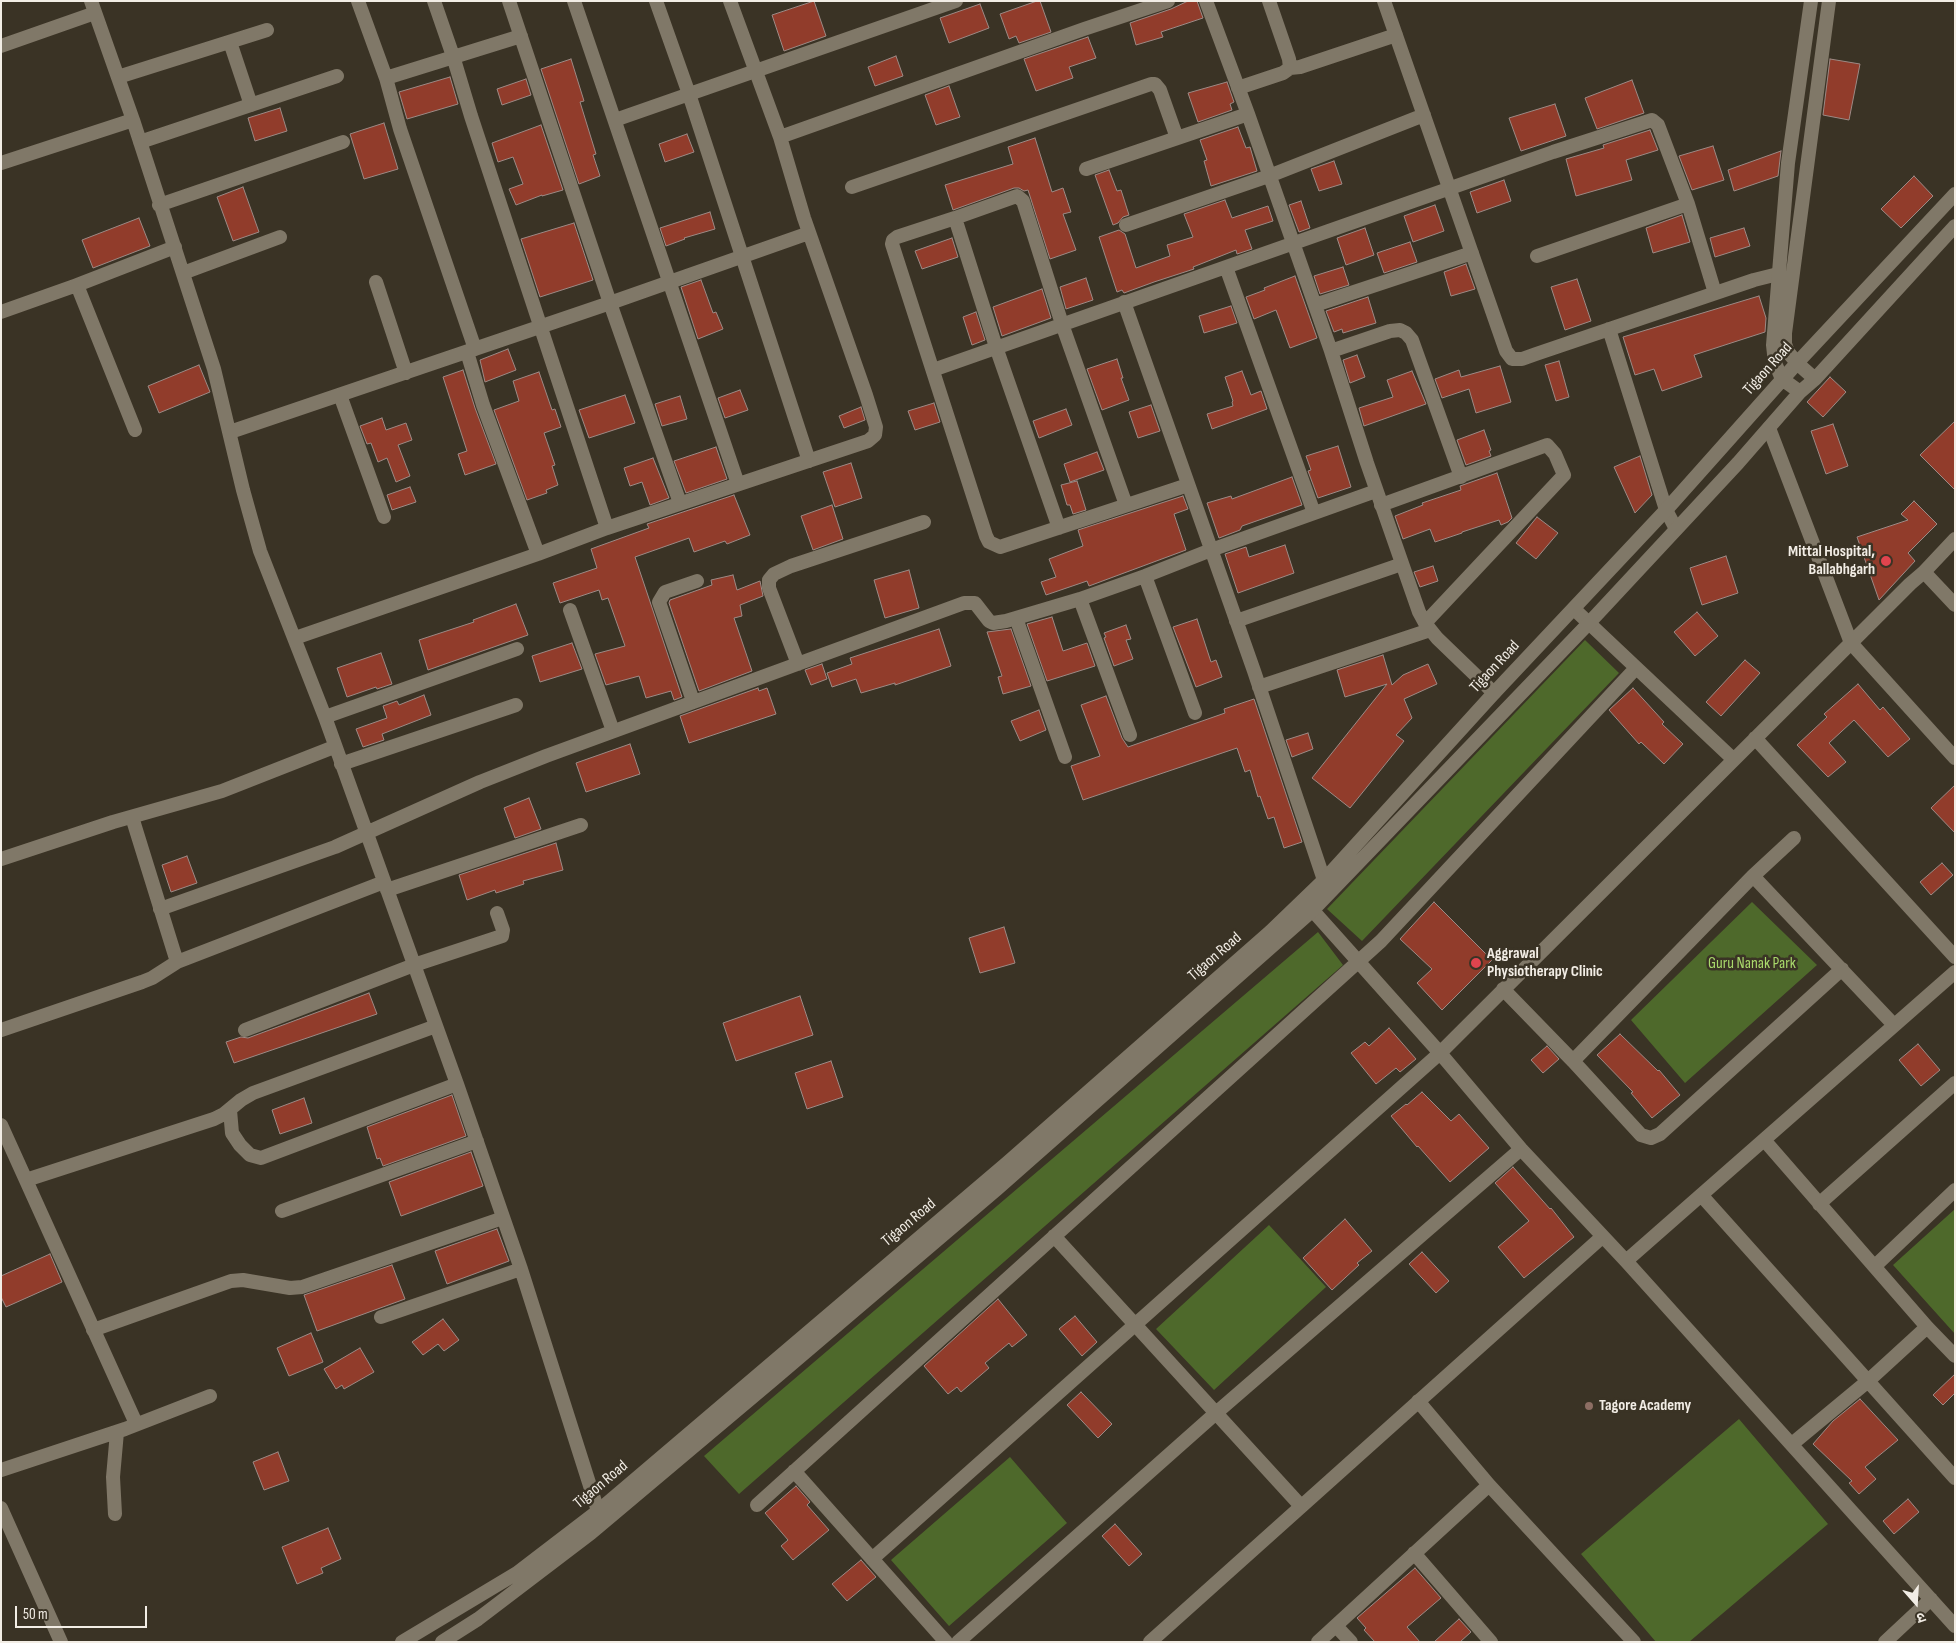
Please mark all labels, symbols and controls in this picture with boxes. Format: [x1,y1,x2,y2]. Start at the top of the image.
street label: Tigaon Road [1739,339,1797,399]
place label: Mittal Hospital, Ballabhgarh [1788,542,1875,580]
marker: Mittal Hospital, Ballabhgarh [1879,554,1893,568]
street label: Tigaon Road [1466,637,1524,697]
street label: Tigaon Road [1184,929,1246,985]
place label: Aggrawal Physiotherapy Clinic [1487,944,1603,982]
park label: Guru Nanak Park [1708,954,1796,974]
marker: Aggrawal Physiotherapy Clinic [1469,956,1483,970]
street label: Tigaon Road [878,1195,940,1251]
place label: Tagore Academy [1599,1396,1691,1416]
marker: Tagore Academy [1583,1400,1595,1412]
street label: Tigaon Road [570,1457,632,1513]
north arrow [1891,1578,1941,1628]
scale bar [18,1596,150,1628]
text: 50 m [23,1605,48,1624]
text: उ [1914,1608,1928,1627]

